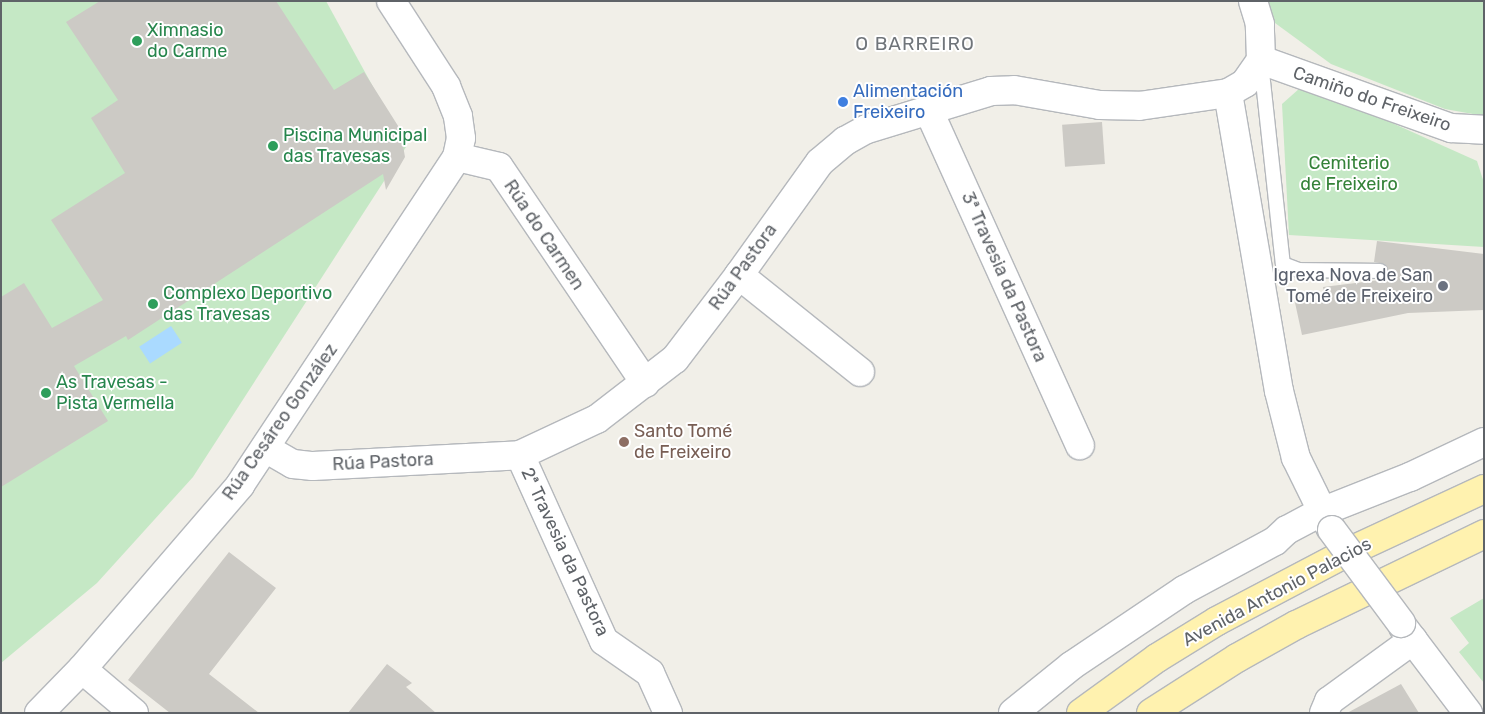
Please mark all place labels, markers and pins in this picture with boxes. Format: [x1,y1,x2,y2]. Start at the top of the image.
place label: Ximnasio do Carme [147,20,227,62]
marker: Ximnasio do Carme [131,35,143,47]
place label: Alimentación Freixeiro [853,81,963,124]
marker: Alimentación Freixeiro [837,96,849,108]
place label: Piscina Municipal das Travesas [283,125,427,168]
marker: Piscina Municipal das Travesas [267,140,279,152]
place label: Igrexa Nova de San Tomé de Freixeiro [1273,265,1433,308]
marker: Igrexa Nova de San Tomé de Freixeiro [1437,280,1449,292]
place label: Complexo Deportivo das Travesas [163,283,332,326]
marker: Complexo Deportivo das Travesas [147,298,159,310]
place label: As Travesas - Pista Vermella [56,372,175,414]
marker: As Travesas - Pista Vermella [40,387,52,399]
place label: Santo Tomé de Freixeiro [634,421,733,464]
marker: Santo Tomé de Freixeiro [618,436,630,448]

